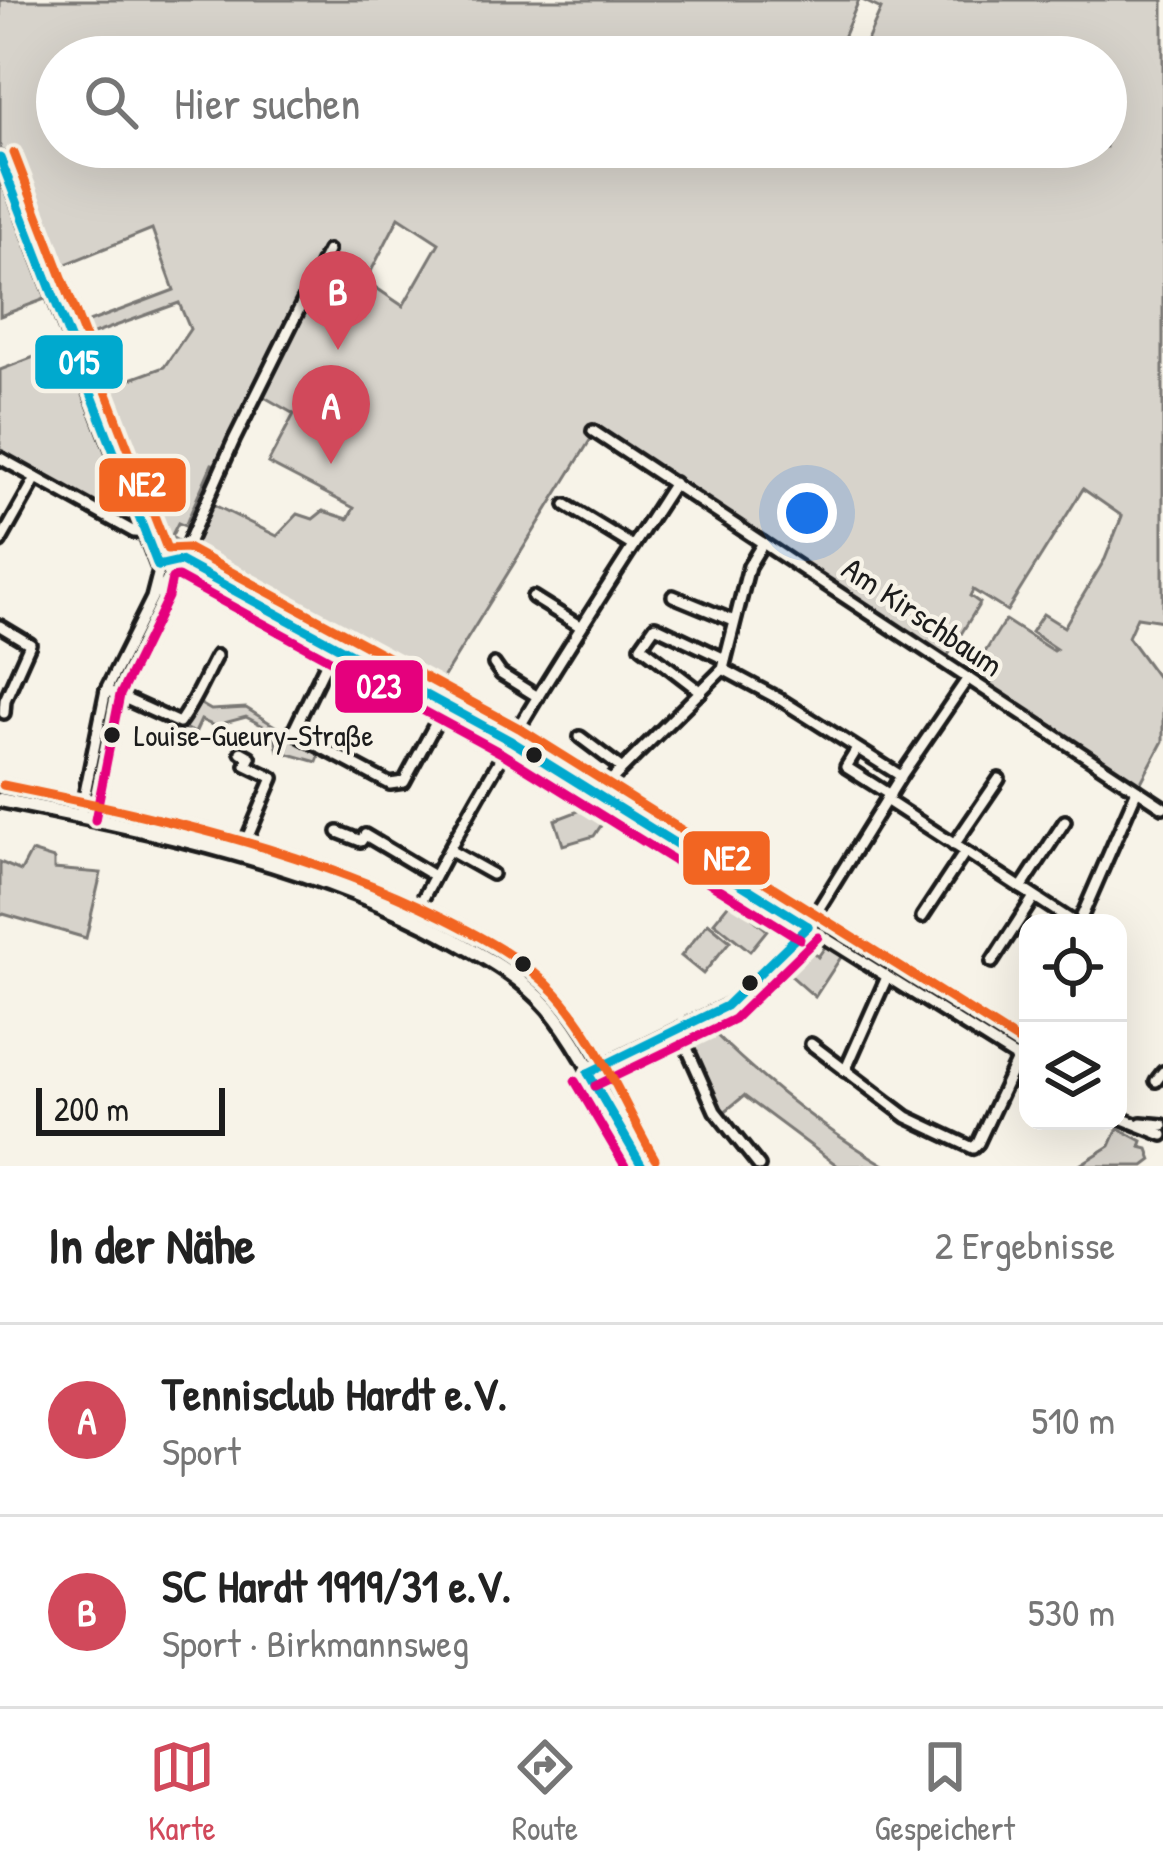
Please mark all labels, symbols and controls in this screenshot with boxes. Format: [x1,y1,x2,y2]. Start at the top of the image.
search box [36,36,1127,168]
icon: search [78,69,144,135]
text: Hier suchen [174,72,361,133]
pin: B [299,251,377,350]
line badge: 015 [33,333,125,391]
text: 015 [59,340,99,384]
pin: A [292,365,370,464]
line badge: NE2 [97,456,188,514]
text: NE2 [118,462,166,506]
your location [777,483,837,543]
street label: Am Kirschbaum [834,546,1012,686]
line badge: 023 [333,658,425,715]
text: 023 [356,664,402,708]
place label: Louise-Gueury-Straße [134,715,374,755]
marker: Louise-Gueury-Straße [101,724,123,746]
unlabelled marker [523,744,545,766]
line badge: NE2 [681,829,772,887]
text: NE2 [703,836,751,880]
map controls [1019,914,1127,1130]
button: locate [1019,914,1127,1022]
unlabelled marker [512,953,534,975]
unlabelled marker [739,972,761,994]
button: layers [1019,1022,1127,1130]
scale bar [36,1082,225,1135]
text: 200 m [54,1087,129,1131]
text: In der Nähe [48,1210,255,1279]
text: 2 Ergebnisse [935,1218,1115,1271]
text: Tennisclub Hardt e.V. [162,1363,507,1424]
text: A [77,1393,97,1446]
text: 510 m [1031,1393,1115,1446]
text: Sport [162,1424,241,1477]
text: SC Hardt 1919/31 e.V. [162,1555,511,1616]
text: B [77,1585,97,1638]
text: 530 m [1028,1585,1115,1638]
text: Sport · Birkmannsweg [162,1616,469,1669]
tab: Karte [148,1734,216,1850]
tab: Route [512,1734,578,1850]
tab: Gespeichert [875,1734,1015,1850]

